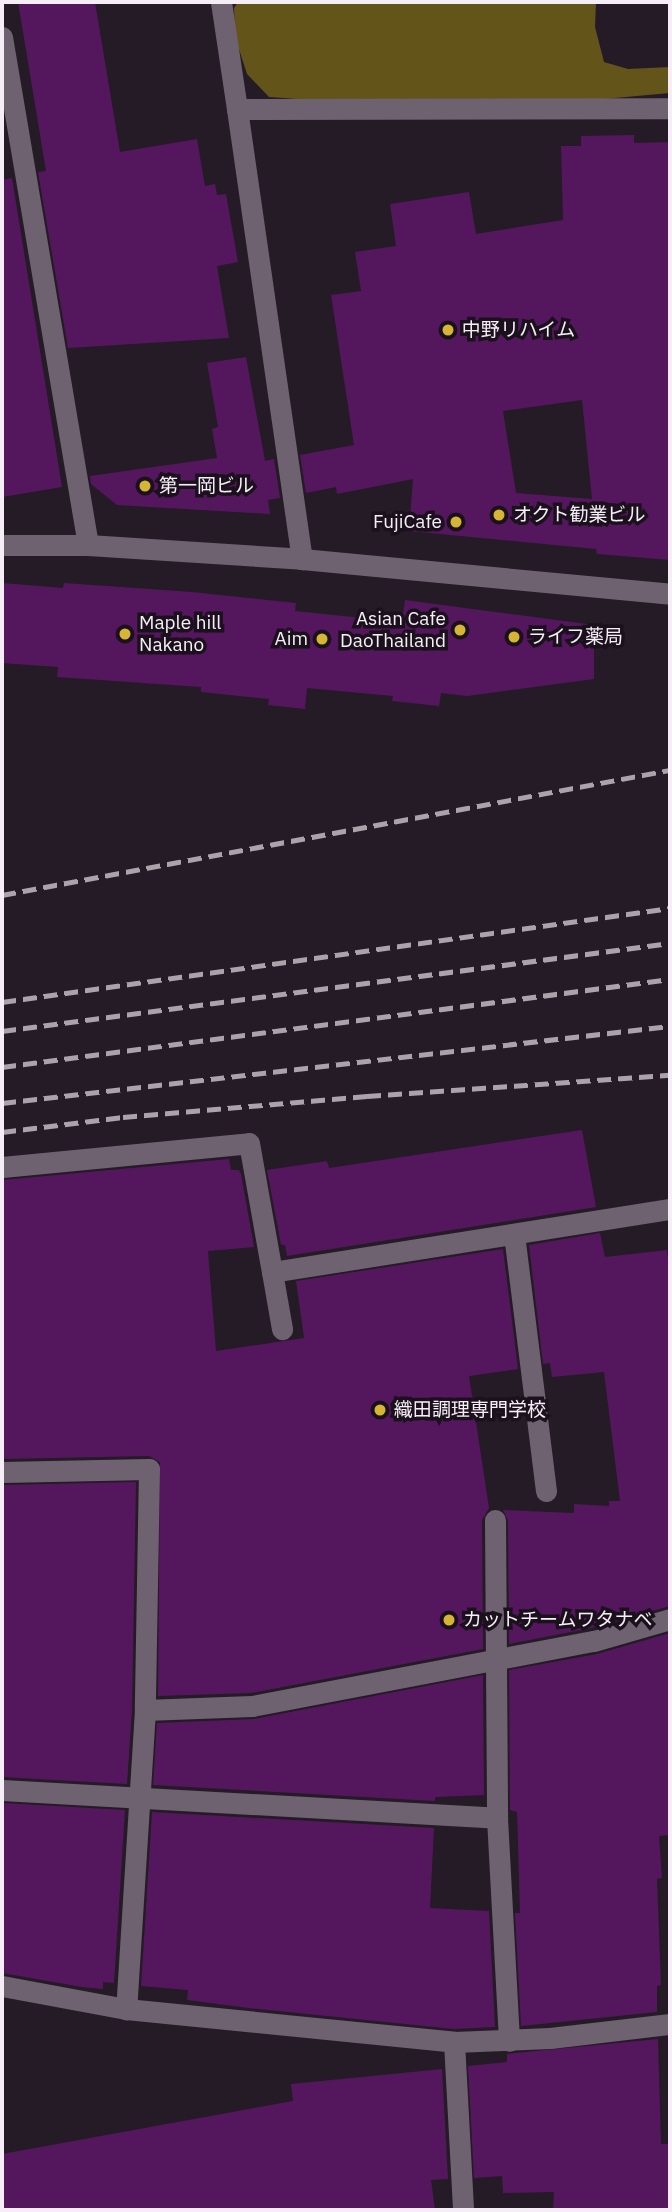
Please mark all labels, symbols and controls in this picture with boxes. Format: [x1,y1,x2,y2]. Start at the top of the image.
place label: 中野リハイム [462,319,576,341]
marker: 中野リハイム [440,322,456,338]
place label: 第一岡ビル [159,475,254,497]
marker: 第一岡ビル [137,478,153,494]
place label: オクト勧業ビル [513,504,646,526]
marker: オクト勧業ビル [491,507,507,523]
place label: FujiCafe [373,511,442,533]
marker: FujiCafe [448,514,464,530]
place label: Asian Cafe DaoThailand [340,608,446,652]
place label: Maple hill Nakano [139,612,221,656]
marker: Asian Cafe DaoThailand [452,622,468,638]
marker: Maple hill Nakano [117,626,133,642]
place label: ライフ薬局 [528,626,623,648]
place label: Aim [274,628,308,650]
marker: ライフ薬局 [506,629,522,645]
marker: Aim [314,631,330,647]
place label: 織田調理専門学校 [394,1399,546,1421]
marker: 織田調理専門学校 [372,1402,388,1418]
place label: カットチームワタナベ [463,1609,653,1631]
marker: カットチームワタナベ [441,1612,457,1628]

